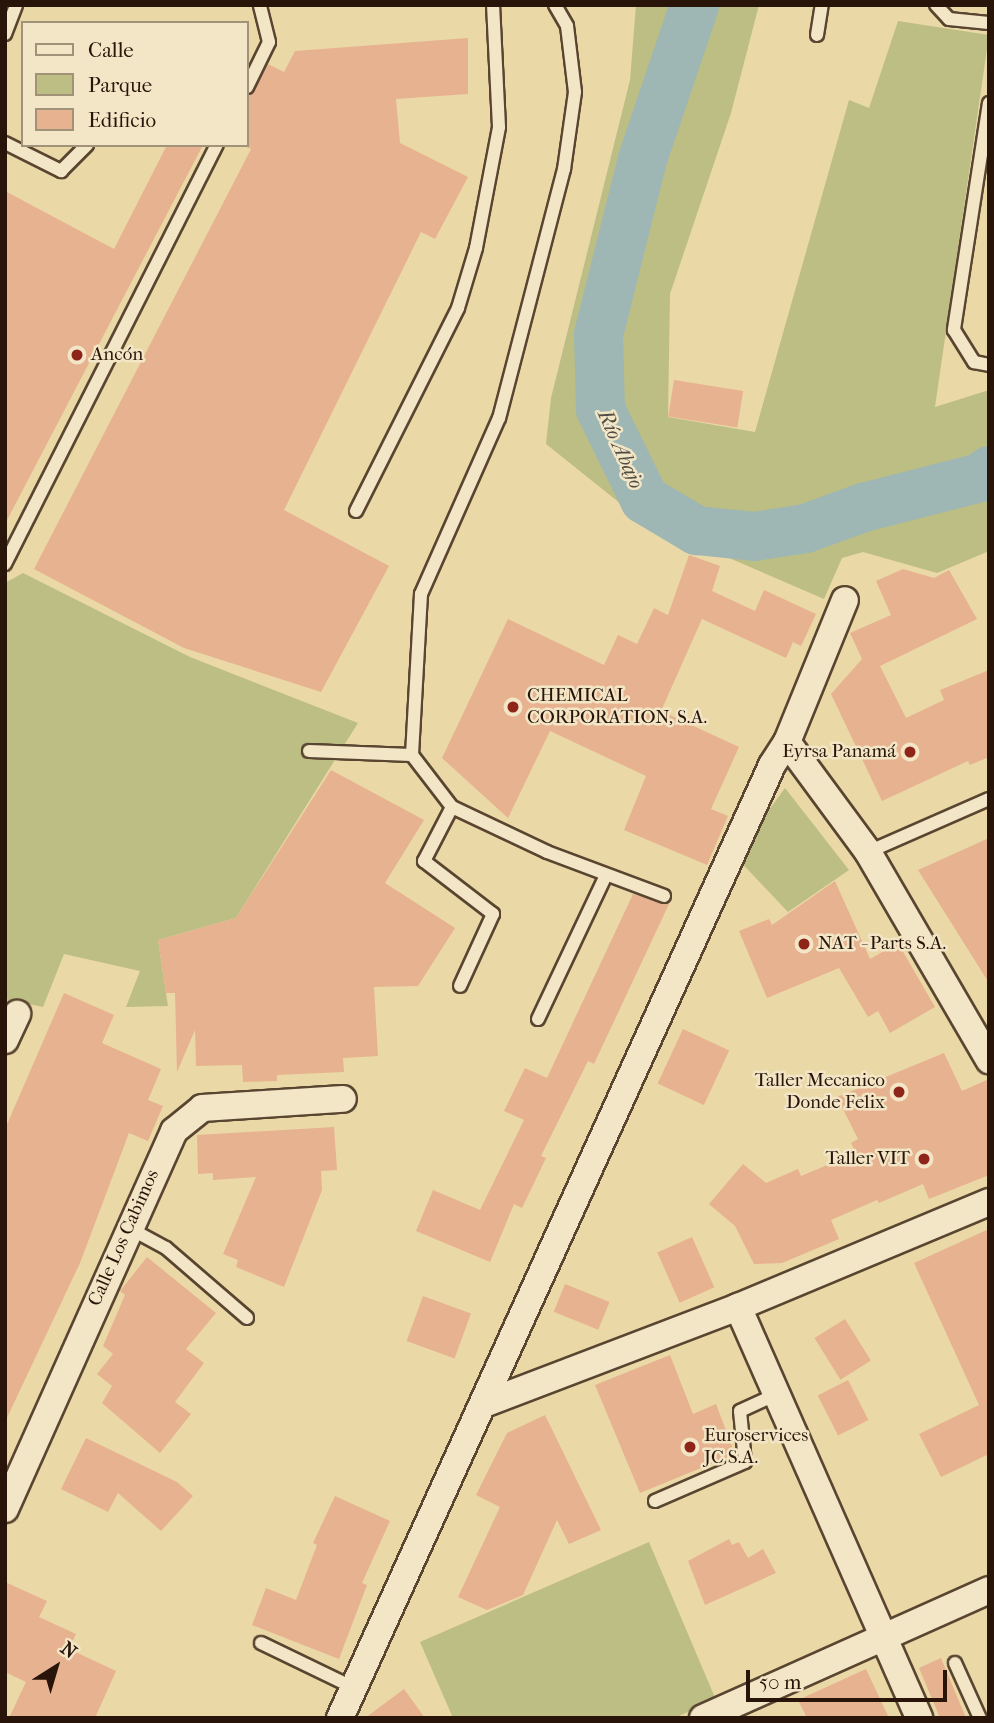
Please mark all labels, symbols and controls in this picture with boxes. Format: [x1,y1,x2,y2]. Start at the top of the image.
legend [21,21,248,147]
text: Calle [88,38,134,62]
text: Parque [88,73,152,97]
text: Edificio [88,108,156,132]
place label: Ancón [91,344,143,366]
marker: Ancón [69,347,85,363]
water label: Río Abajo [592,406,650,492]
place label: CHEMICAL CORPORATION, S.A. [527,685,707,729]
marker: CHEMICAL CORPORATION, S.A. [505,699,521,715]
place label: Eyrsa Panamá [782,741,896,763]
marker: Eyrsa Panamá [902,744,918,760]
place label: NAT - Parts S.A. [818,933,946,955]
marker: NAT - Parts S.A. [796,936,812,952]
place label: Taller Mecanico Donde Felix [755,1070,885,1114]
marker: Taller Mecanico Donde Felix [891,1084,907,1100]
place label: Taller VIT [825,1148,910,1170]
marker: Taller VIT [916,1151,932,1167]
street label: Calle Los Cabimos [84,1166,164,1310]
place label: Euroservices JC S.A. [704,1425,808,1469]
marker: Euroservices JC S.A. [682,1439,698,1455]
north arrow [21,1632,91,1702]
text: N [56,1637,81,1663]
scale bar [749,1656,950,1700]
text: 50 m [759,1670,802,1694]

